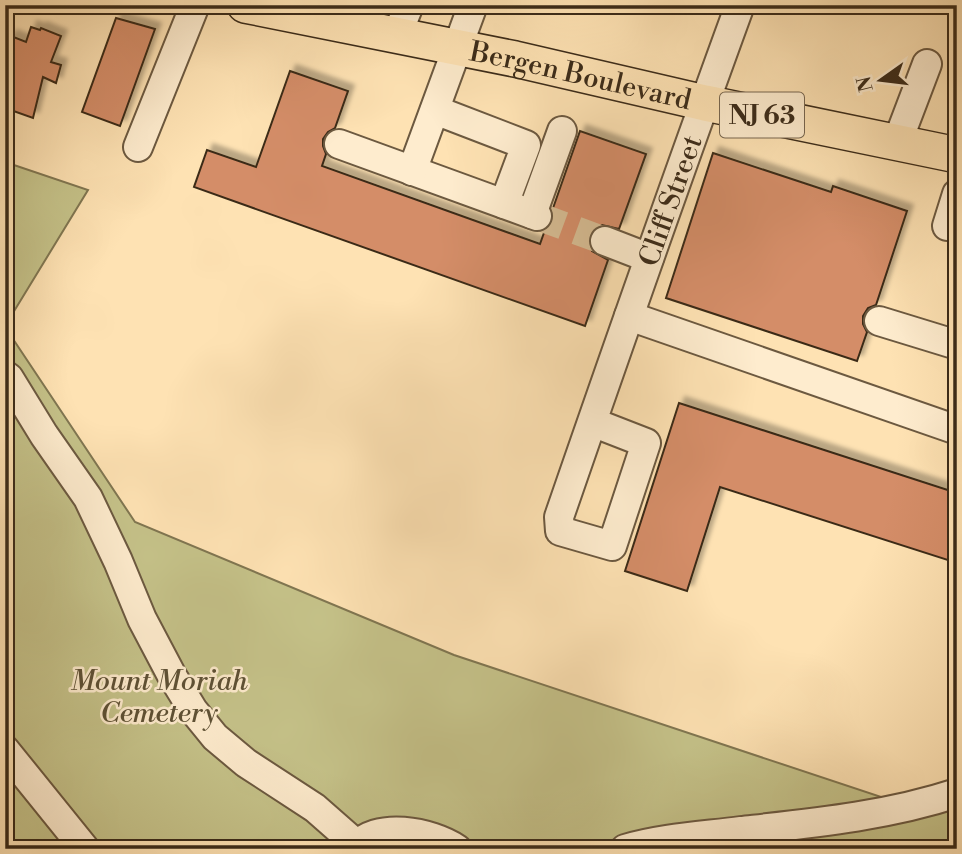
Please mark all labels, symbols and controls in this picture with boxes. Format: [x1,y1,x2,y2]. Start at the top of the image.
street label: Bergen Boulevard [466,34,695,118]
north arrow [846,46,916,116]
text: N [852,74,879,94]
road number: NJ 63 [720,92,804,138]
street label: Cliff Street [632,130,711,271]
park label: Mount Moriah Cemetery [70,664,248,731]

